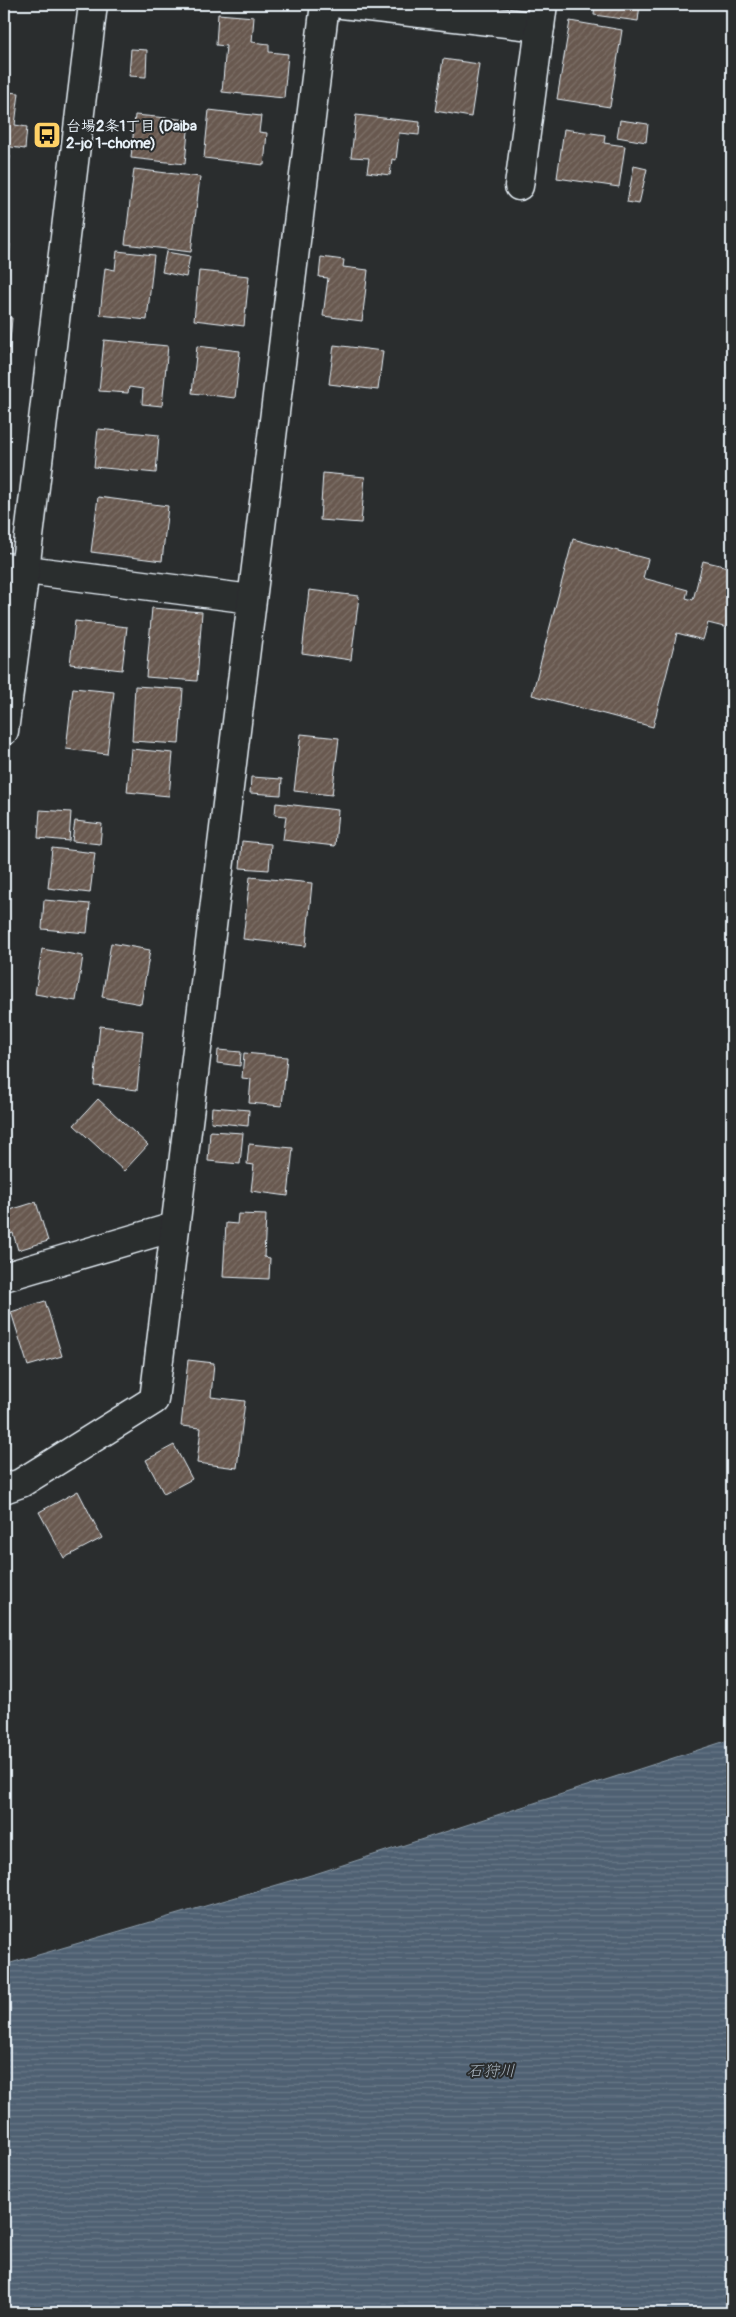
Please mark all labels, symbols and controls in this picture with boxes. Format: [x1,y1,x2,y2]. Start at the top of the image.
place label: 台場2条1丁目 (Daiba 2-jo 1-chome) [66,117,197,153]
bus stop icon: 台場2条1丁目 (Daiba 2-jo 1-chome) [32,120,62,150]
water label: 石狩川 [467,2061,515,2081]

